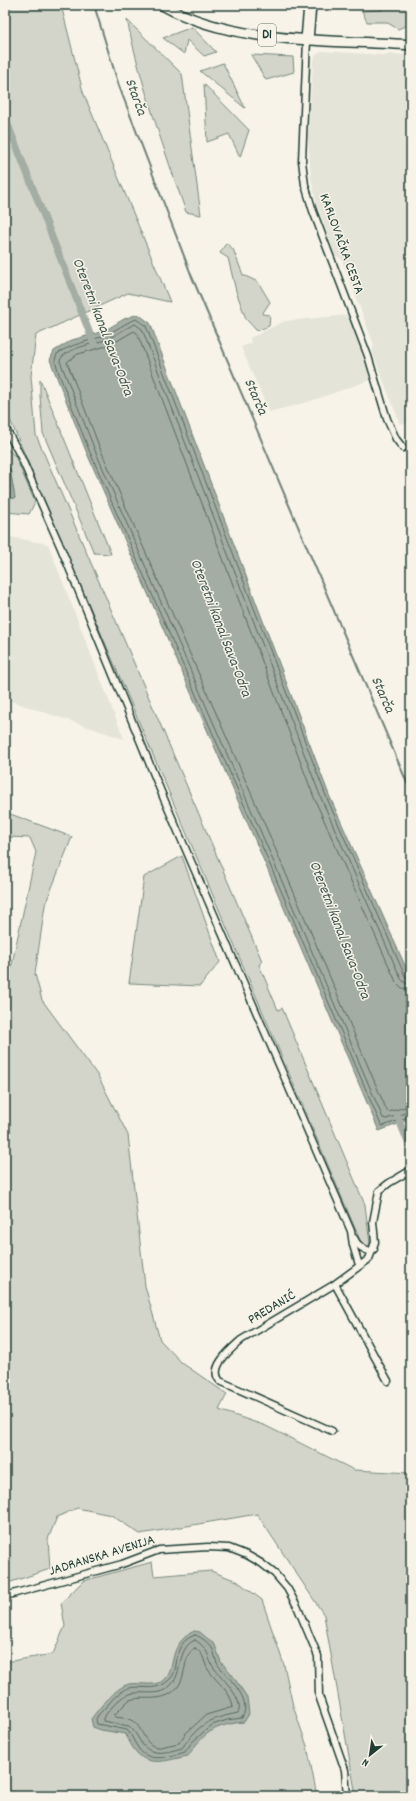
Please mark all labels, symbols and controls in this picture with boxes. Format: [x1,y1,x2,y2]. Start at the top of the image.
road number: D1 [258,24,276,46]
water label: Starča [118,75,152,119]
street label: KARLOVAČKA CESTA [313,191,369,298]
water label: Oteretni kanal Sava-Odra [66,255,139,400]
water label: Starča [237,375,273,420]
water label: Oteretni kanal Sava-Odra [184,556,257,701]
water label: Starča [364,673,400,718]
water label: Oteretni kanal Sava-Odra [303,858,376,1003]
street label: PREDANIĆ [244,1286,300,1330]
street label: JADRANSKA AVENIJA [47,1530,158,1582]
north arrow [350,1735,390,1775]
text: N [359,1753,372,1770]

